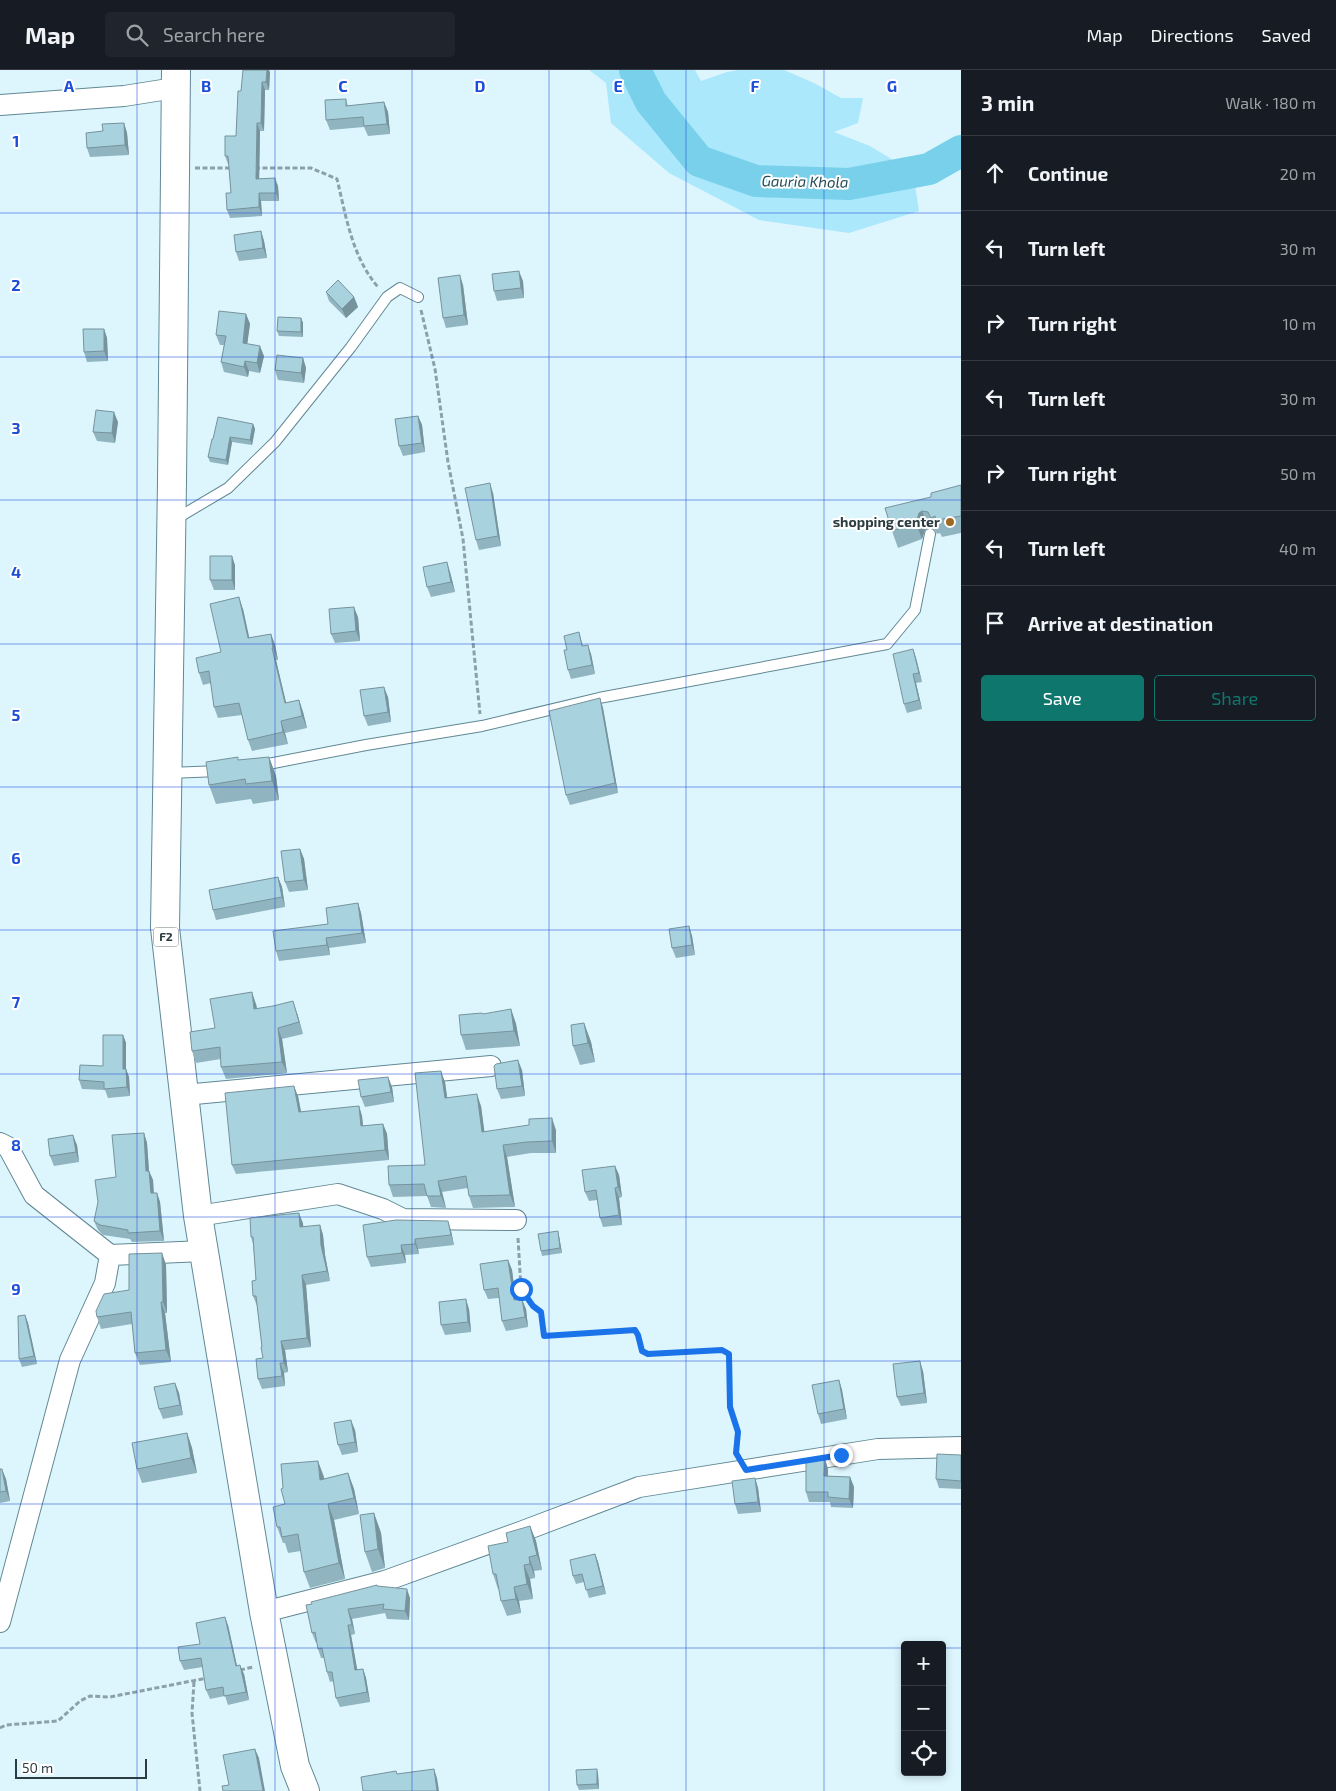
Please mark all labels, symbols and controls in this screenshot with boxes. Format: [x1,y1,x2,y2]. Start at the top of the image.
search box [105,12,455,57]
text: Map [25,20,75,49]
icon: search [123,21,151,49]
text: Search here [163,23,265,46]
text: Map [1086,24,1123,46]
text: Directions [1151,24,1234,46]
text: Saved [1262,24,1311,46]
text: A [64,76,75,95]
text: B [201,76,211,95]
text: C [338,76,348,95]
text: D [475,76,486,95]
text: E [613,76,623,95]
text: F [751,76,760,95]
text: G [887,76,897,95]
text: 3 min [981,90,1034,115]
text: Walk · 180 m [1225,93,1316,112]
text: 1 [13,131,19,150]
icon: ahead [981,159,1009,187]
text: Continue [1028,162,1108,185]
text: 20 m [1280,164,1316,183]
water label: Gauria Khola [761,171,849,191]
icon: left [981,234,1009,262]
text: Turn left [1028,237,1105,260]
text: 30 m [1280,239,1316,258]
text: 2 [11,275,21,294]
icon: right [981,309,1009,337]
text: Turn right [1028,312,1116,335]
text: 10 m [1282,314,1316,333]
icon: left [981,384,1009,412]
text: Turn left [1028,387,1105,410]
text: 30 m [1280,389,1316,408]
text: 3 [11,418,21,437]
icon: right [981,459,1009,487]
text: Turn right [1028,462,1116,485]
text: 50 m [1280,464,1316,483]
place label: shopping center [833,513,940,530]
marker: shopping center [944,516,956,528]
icon: left [981,534,1009,562]
text: Turn left [1028,537,1105,560]
text: 40 m [1279,539,1316,558]
text: 4 [11,562,21,581]
icon: arrive [981,609,1009,637]
text: Arrive at destination [1028,612,1213,635]
button: Save [981,675,1144,721]
button: Share [1154,675,1316,721]
text: 5 [12,705,21,724]
text: 6 [11,848,21,867]
road number: F2 [154,928,178,946]
text: 7 [12,992,21,1011]
text: 8 [11,1135,21,1154]
route start [510,1278,533,1301]
text: 9 [11,1279,21,1298]
route end [830,1444,853,1467]
map controls [901,1641,946,1776]
button: + [901,1641,946,1686]
button: − [901,1686,946,1731]
button: locate [901,1731,946,1776]
scale bar [15,1756,148,1779]
text: 50 m [22,1759,53,1776]

